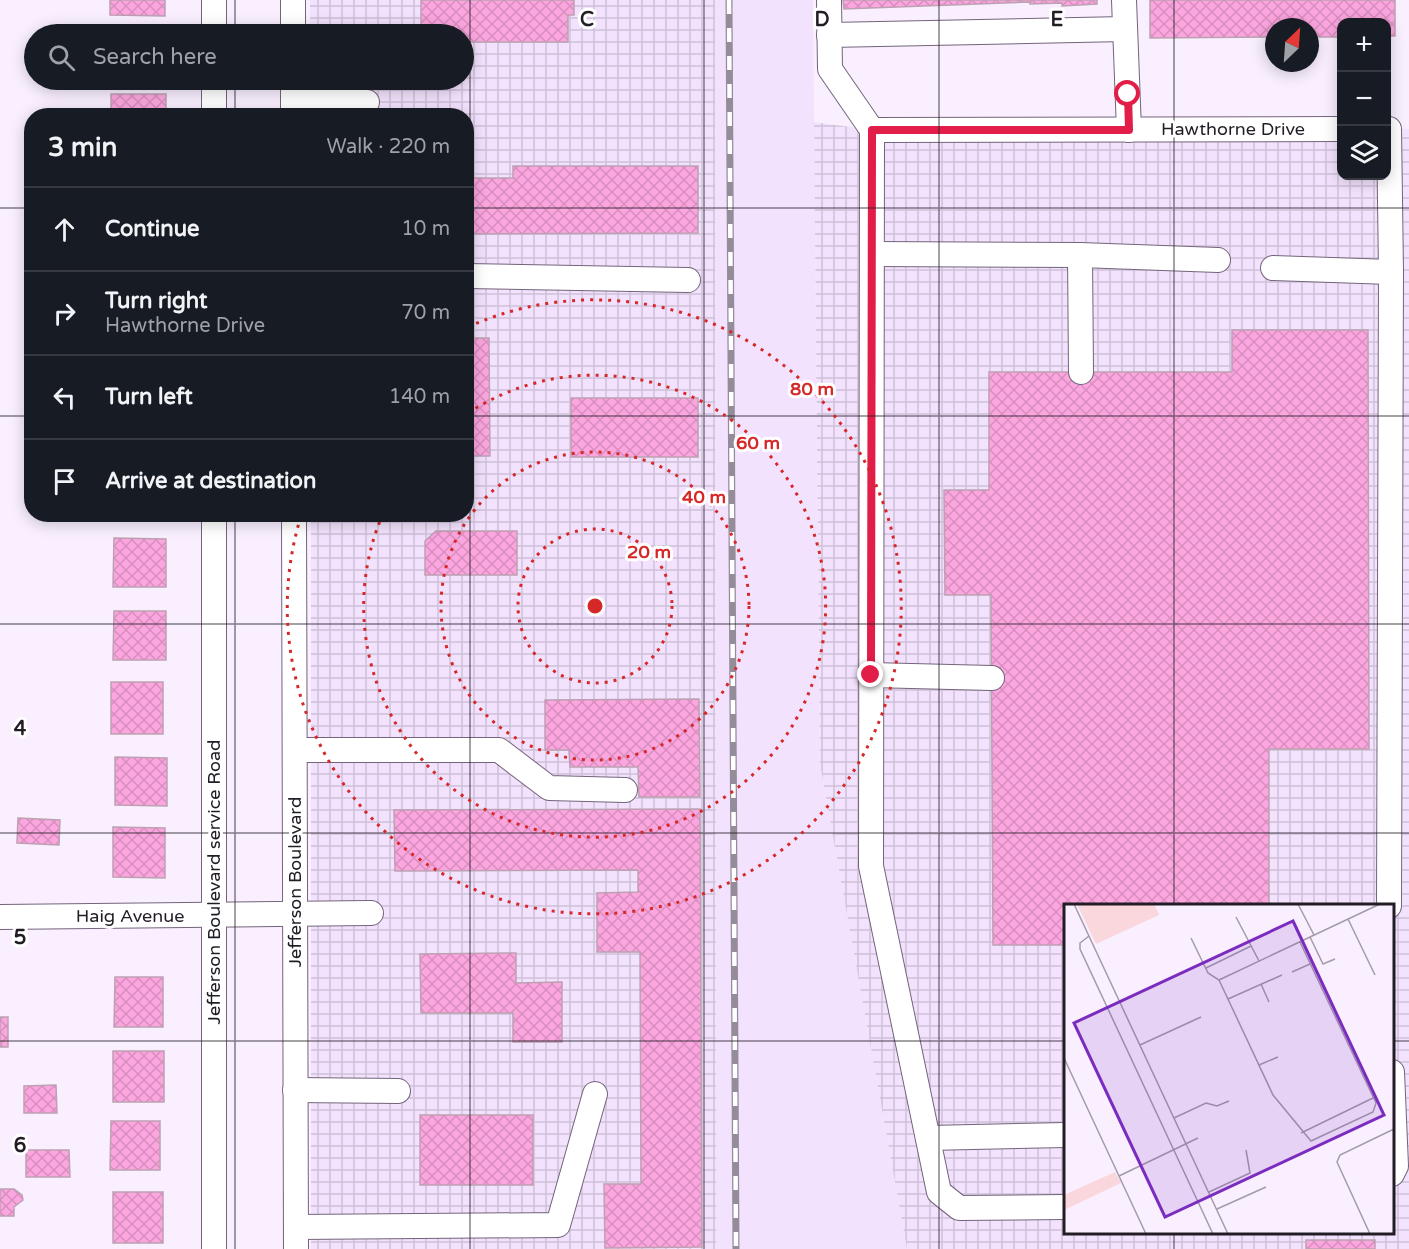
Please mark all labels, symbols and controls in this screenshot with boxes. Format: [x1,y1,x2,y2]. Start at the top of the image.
text: C [580,8,594,32]
text: D [814,8,830,32]
text: E [1051,8,1064,32]
north arrow [1265,18,1319,72]
map controls [1337,18,1391,180]
button: + [1337,18,1391,72]
search box [24,24,474,90]
icon: search [45,41,78,74]
text: Search here [93,44,217,70]
button: − [1337,72,1391,126]
route start [1114,80,1140,106]
street label: Hawthorne Drive [1161,118,1305,140]
button: layers [1337,126,1391,180]
text: 3 min [48,132,117,163]
text: Walk · 220 m [327,135,450,159]
icon: ahead [48,213,81,246]
text: Continue [105,216,200,242]
text: 10 m [401,217,450,241]
text: Turn right [105,288,207,314]
icon: right [48,297,81,330]
text: 70 m [401,301,450,325]
text: Hawthorne Drive [105,314,265,338]
text: 80 m [790,378,834,400]
icon: left [48,381,81,414]
text: Turn left [105,384,193,410]
text: 140 m [389,385,450,409]
text: 60 m [736,432,780,454]
icon: arrive [48,465,81,498]
text: Arrive at destination [105,468,316,494]
text: 40 m [682,486,726,508]
text: 20 m [627,541,671,563]
centre of rings [585,596,605,616]
route end [857,661,883,687]
text: 4 [14,717,27,741]
street label: Jefferson Boulevard service Road [203,740,225,1024]
street label: Jefferson Boulevard [284,797,306,967]
inset map [1064,904,1394,1234]
street label: Haig Avenue [76,905,184,927]
text: 5 [14,926,26,950]
text: 6 [14,1134,26,1158]

